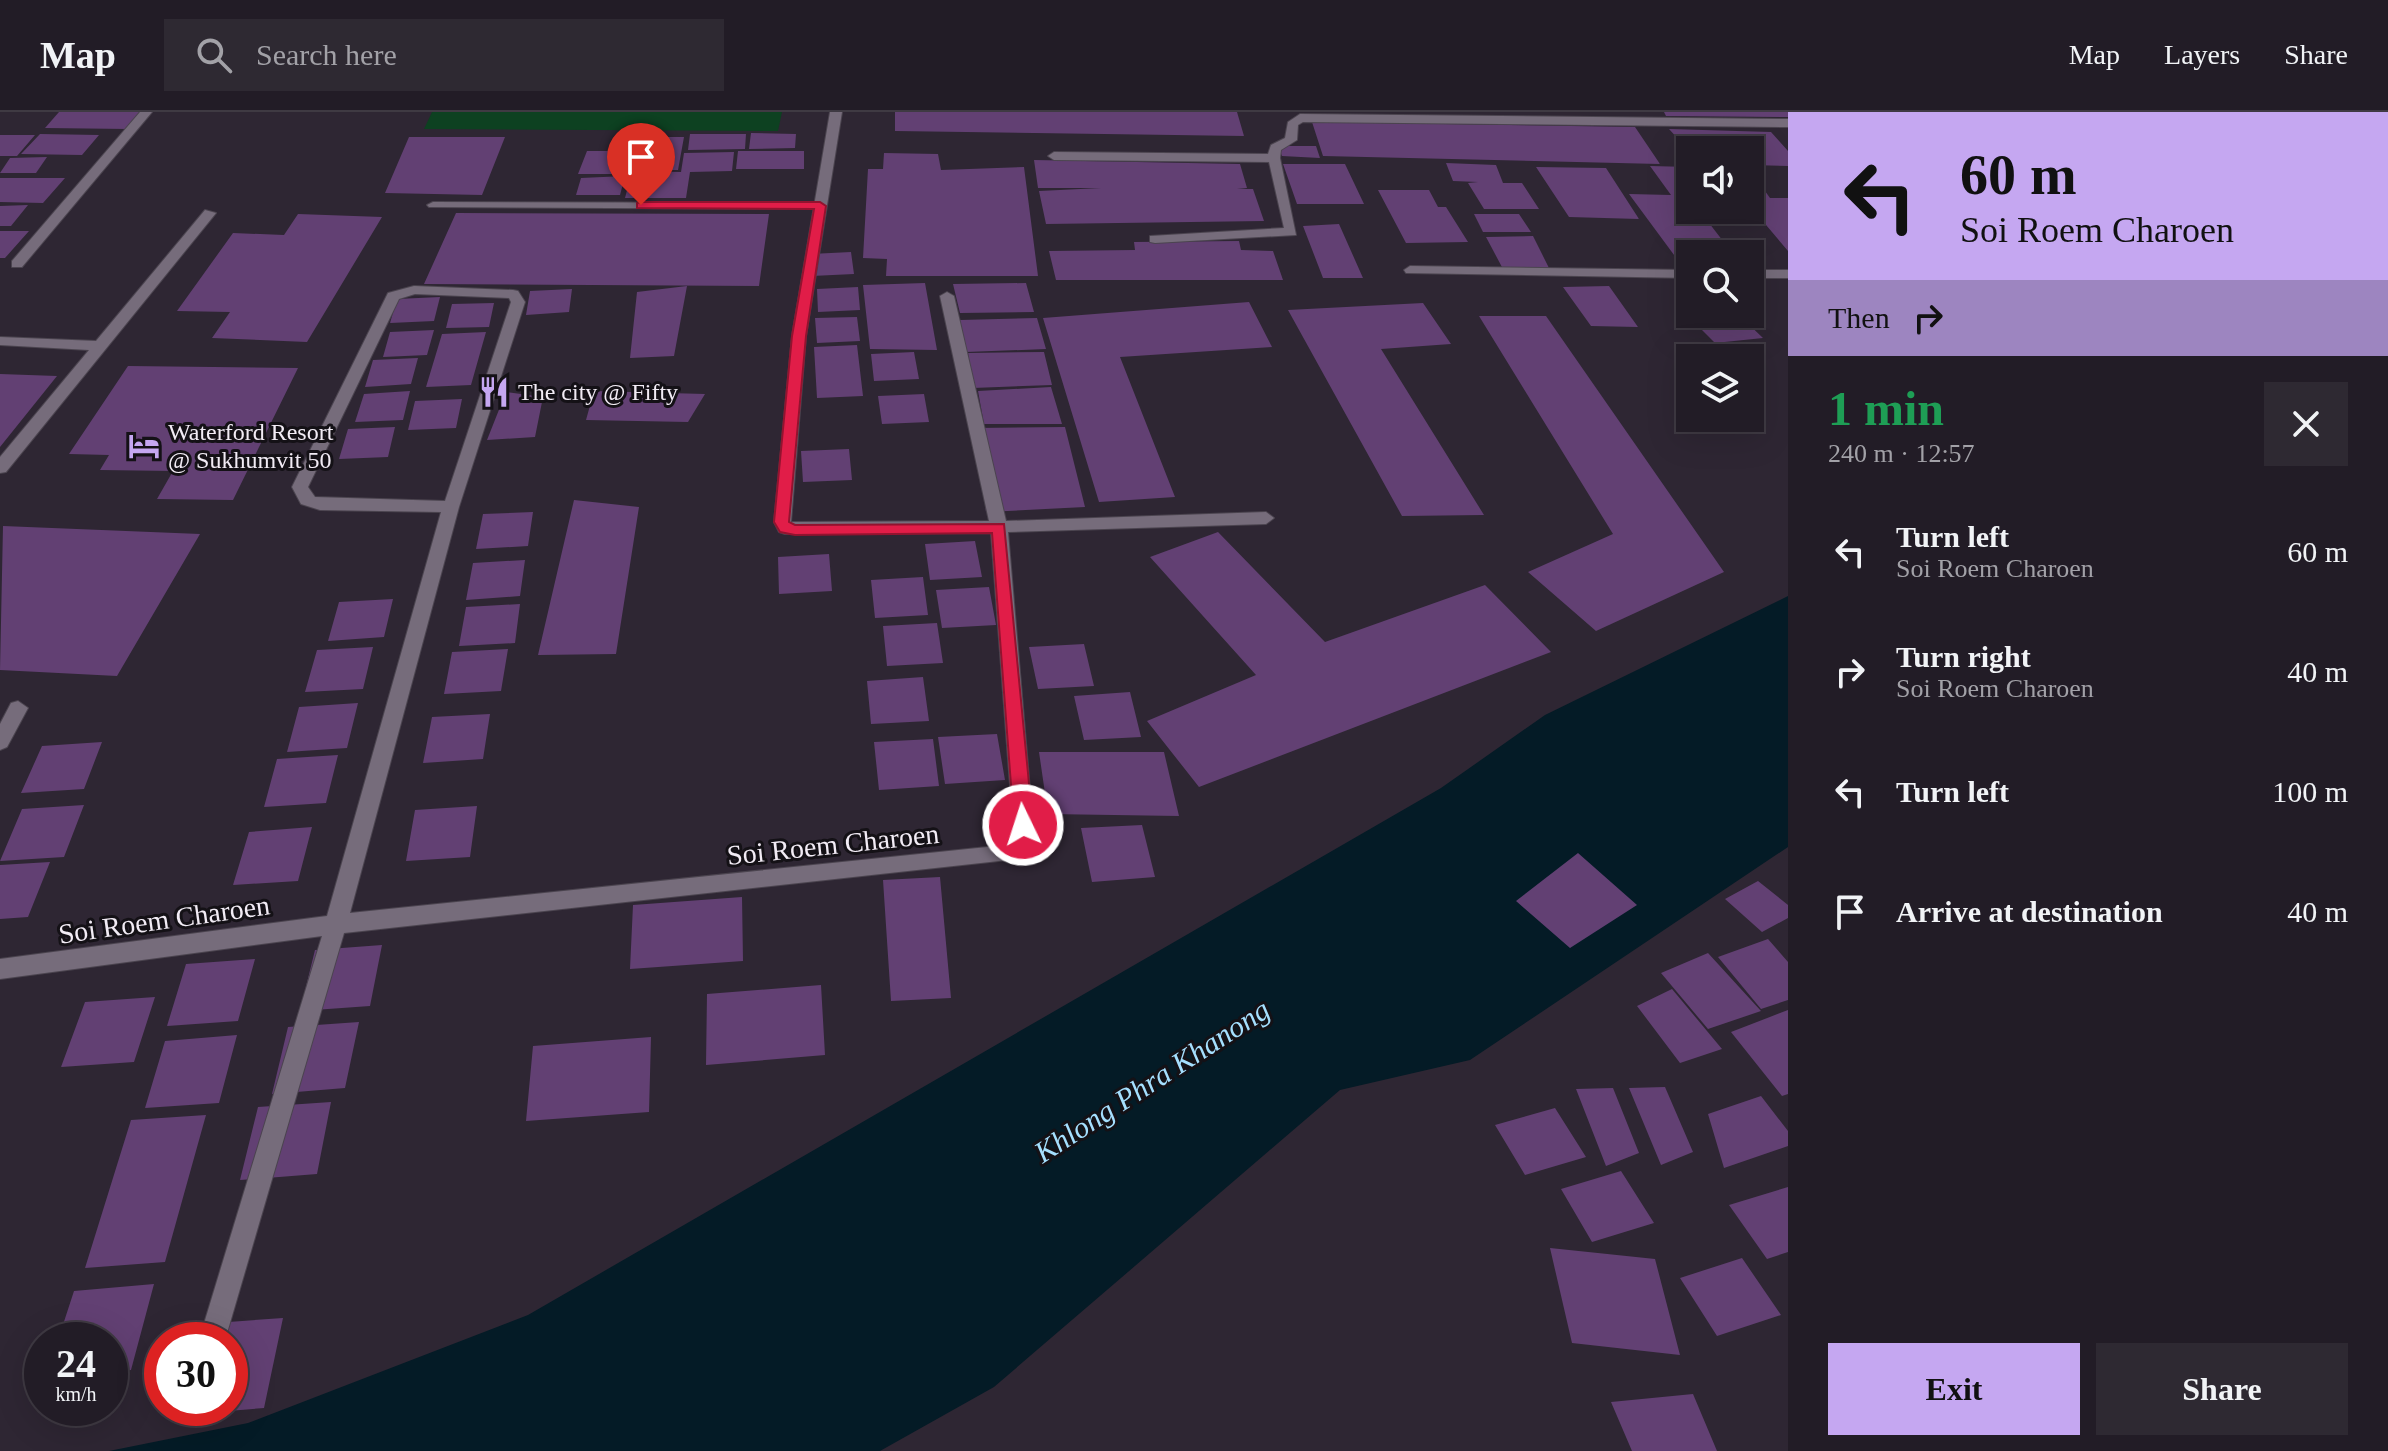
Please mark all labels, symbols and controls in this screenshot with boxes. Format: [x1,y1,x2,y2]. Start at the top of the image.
search box [164,19,724,91]
icon: search [192,33,236,77]
text: Map [40,34,116,76]
text: Search here [256,38,397,71]
text: Map [2069,39,2120,70]
text: Layers [2164,39,2240,70]
text: Share [2284,39,2348,70]
pin [607,123,675,205]
icon: arrive [619,135,663,179]
map controls [1676,136,1764,432]
button: sound [1676,136,1764,224]
icon: left [1828,144,1932,248]
text: 60 m [1960,144,2077,206]
text: Soi Roem Charoen [1960,210,2234,250]
button: search [1676,240,1764,328]
icon: right [1906,296,1950,340]
text: Then [1828,301,1890,334]
button: layers [1676,344,1764,432]
restaurant icon: The city @ Fifty [477,375,511,409]
place label: The city @ Fifty [518,379,678,405]
text: 1 min [1828,382,1944,435]
button: close [2264,382,2348,466]
place label: Waterford Resort @ Sukhumvit 50 [168,419,334,473]
hotel icon: Waterford Resort @ Sukhumvit 50 [127,429,161,463]
text: 240 m · 12:57 [1828,439,1975,468]
text: Turn left [1896,520,2009,553]
icon: left [1828,530,1872,574]
text: 60 m [2287,535,2348,568]
text: Soi Roem Charoen [1896,554,2094,583]
text: Turn right [1896,640,2031,673]
icon: right [1828,650,1872,694]
text: 40 m [2287,655,2348,688]
text: Soi Roem Charoen [1896,674,2094,703]
icon: left [1828,770,1872,814]
text: Turn left [1896,775,2009,808]
text: 100 m [2272,775,2348,808]
position arrow [981,783,1065,867]
street label: Soi Roem Charoen [725,818,941,871]
street label: Soi Roem Charoen [56,889,272,950]
icon: arrive [1828,890,1872,934]
text: Arrive at destination [1896,895,2163,928]
text: 40 m [2287,895,2348,928]
water label: Khlong Phra Khanong [1027,992,1275,1169]
speed limit sign: 30 [144,1322,248,1426]
text: 24 [56,1341,96,1386]
button: Exit [1828,1343,2080,1435]
button: Share [2096,1343,2348,1435]
text: km/h [55,1383,97,1405]

